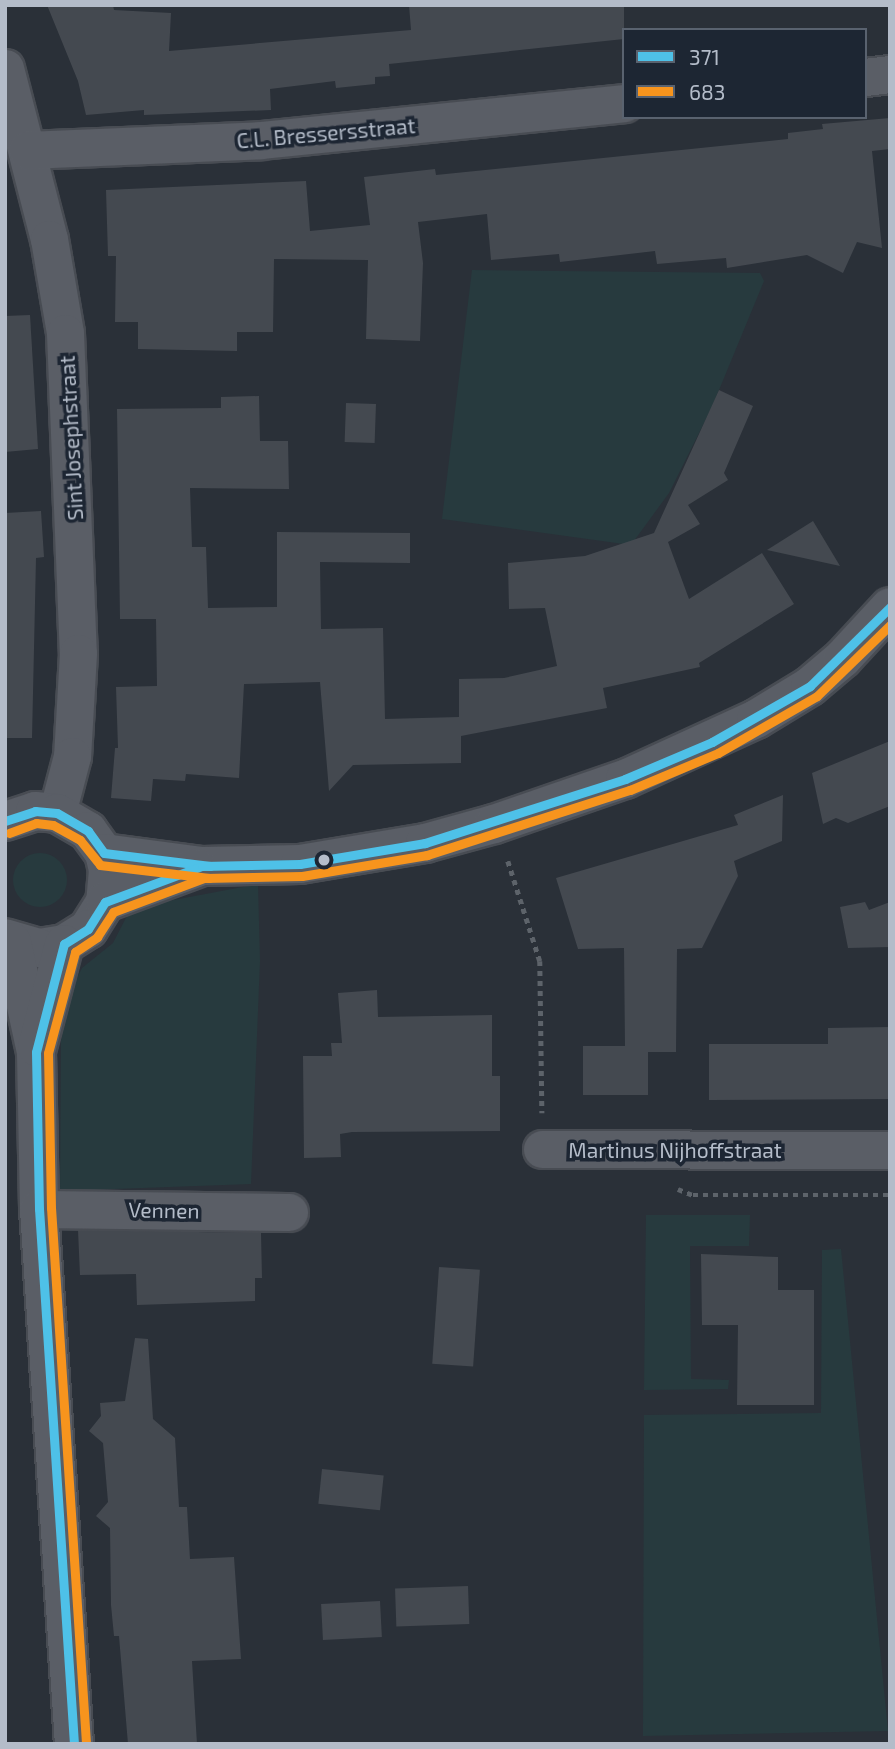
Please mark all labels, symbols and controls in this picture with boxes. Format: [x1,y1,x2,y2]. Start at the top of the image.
legend [622,28,867,119]
text: 371 [689,44,720,69]
text: 683 [689,79,725,104]
street label: C.L. Bressersstraat [236,113,416,153]
street label: Sint Josephstraat [54,355,88,521]
unlabelled marker [317,853,331,867]
street label: Martinus Nijhoffstraat [568,1137,782,1163]
street label: Vennen [128,1197,200,1223]

